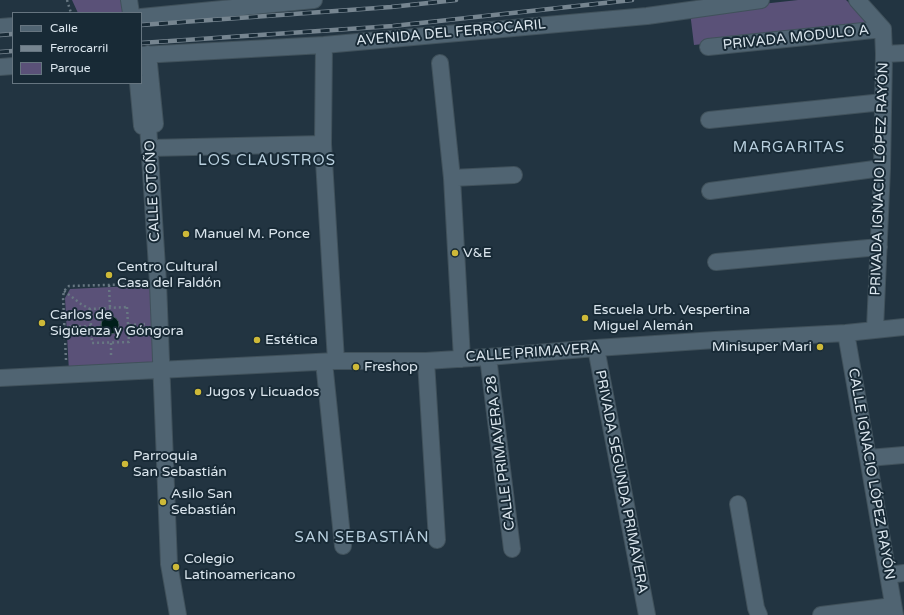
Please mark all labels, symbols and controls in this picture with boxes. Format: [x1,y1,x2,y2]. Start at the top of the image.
legend [12,12,142,84]
street label: AVENIDA DEL FERROCARIL [356,16,546,50]
text: Calle [50,21,78,35]
street label: PRIVADA MODULO A [722,22,870,54]
text: Ferrocarril [50,41,108,55]
text: Parque [50,61,91,75]
street label: PRIVADA IGNACIO LÓPEZ RAYÓN [868,62,892,296]
district label: MARGARITAS [733,139,845,157]
street label: CALLE OTOÑO [142,140,164,242]
district label: LOS CLAUSTROS [198,152,336,170]
place label: Manuel M. Ponce [194,226,310,242]
marker: Manuel M. Ponce [181,229,191,239]
place label: V&E [463,245,492,261]
marker: V&E [450,248,460,258]
place label: Centro Cultural Casa del Faldón [117,259,221,292]
marker: Centro Cultural Casa del Faldón [104,270,114,280]
place label: Escuela Urb. Vespertina Miguel Alemán [593,302,750,334]
place label: Carlos de Sigüenza y Góngora [50,307,184,340]
marker: Escuela Urb. Vespertina Miguel Alemán [580,313,590,323]
marker: Carlos de Sigüenza y Góngora [37,318,47,328]
place label: Estética [265,332,318,348]
marker: Estética [252,335,262,345]
place label: Minisuper Mari [712,339,812,355]
street label: CALLE PRIMAVERA [465,340,601,366]
marker: Minisuper Mari [815,342,825,352]
place label: Freshop [364,359,418,375]
marker: Freshop [351,362,361,372]
street label: CALLE IGNACIO LÓPEZ RAYÓN [844,367,898,581]
street label: PRIVADA SEGUNDA PRIMAVERA [591,369,651,595]
street label: CALLE PRIMAVERA 28 [483,375,519,531]
place label: Jugos y Licuados [206,384,319,400]
marker: Jugos y Licuados [193,387,203,397]
place label: Parroquia San Sebastián [133,448,227,480]
marker: Parroquia San Sebastián [120,459,130,469]
place label: Asilo San Sebastián [171,486,236,518]
marker: Asilo San Sebastián [158,497,168,507]
district label: SAN SEBASTIÁN [294,529,430,547]
place label: Colegio Latinoamericano [184,551,295,584]
marker: Colegio Latinoamericano [171,562,181,572]

